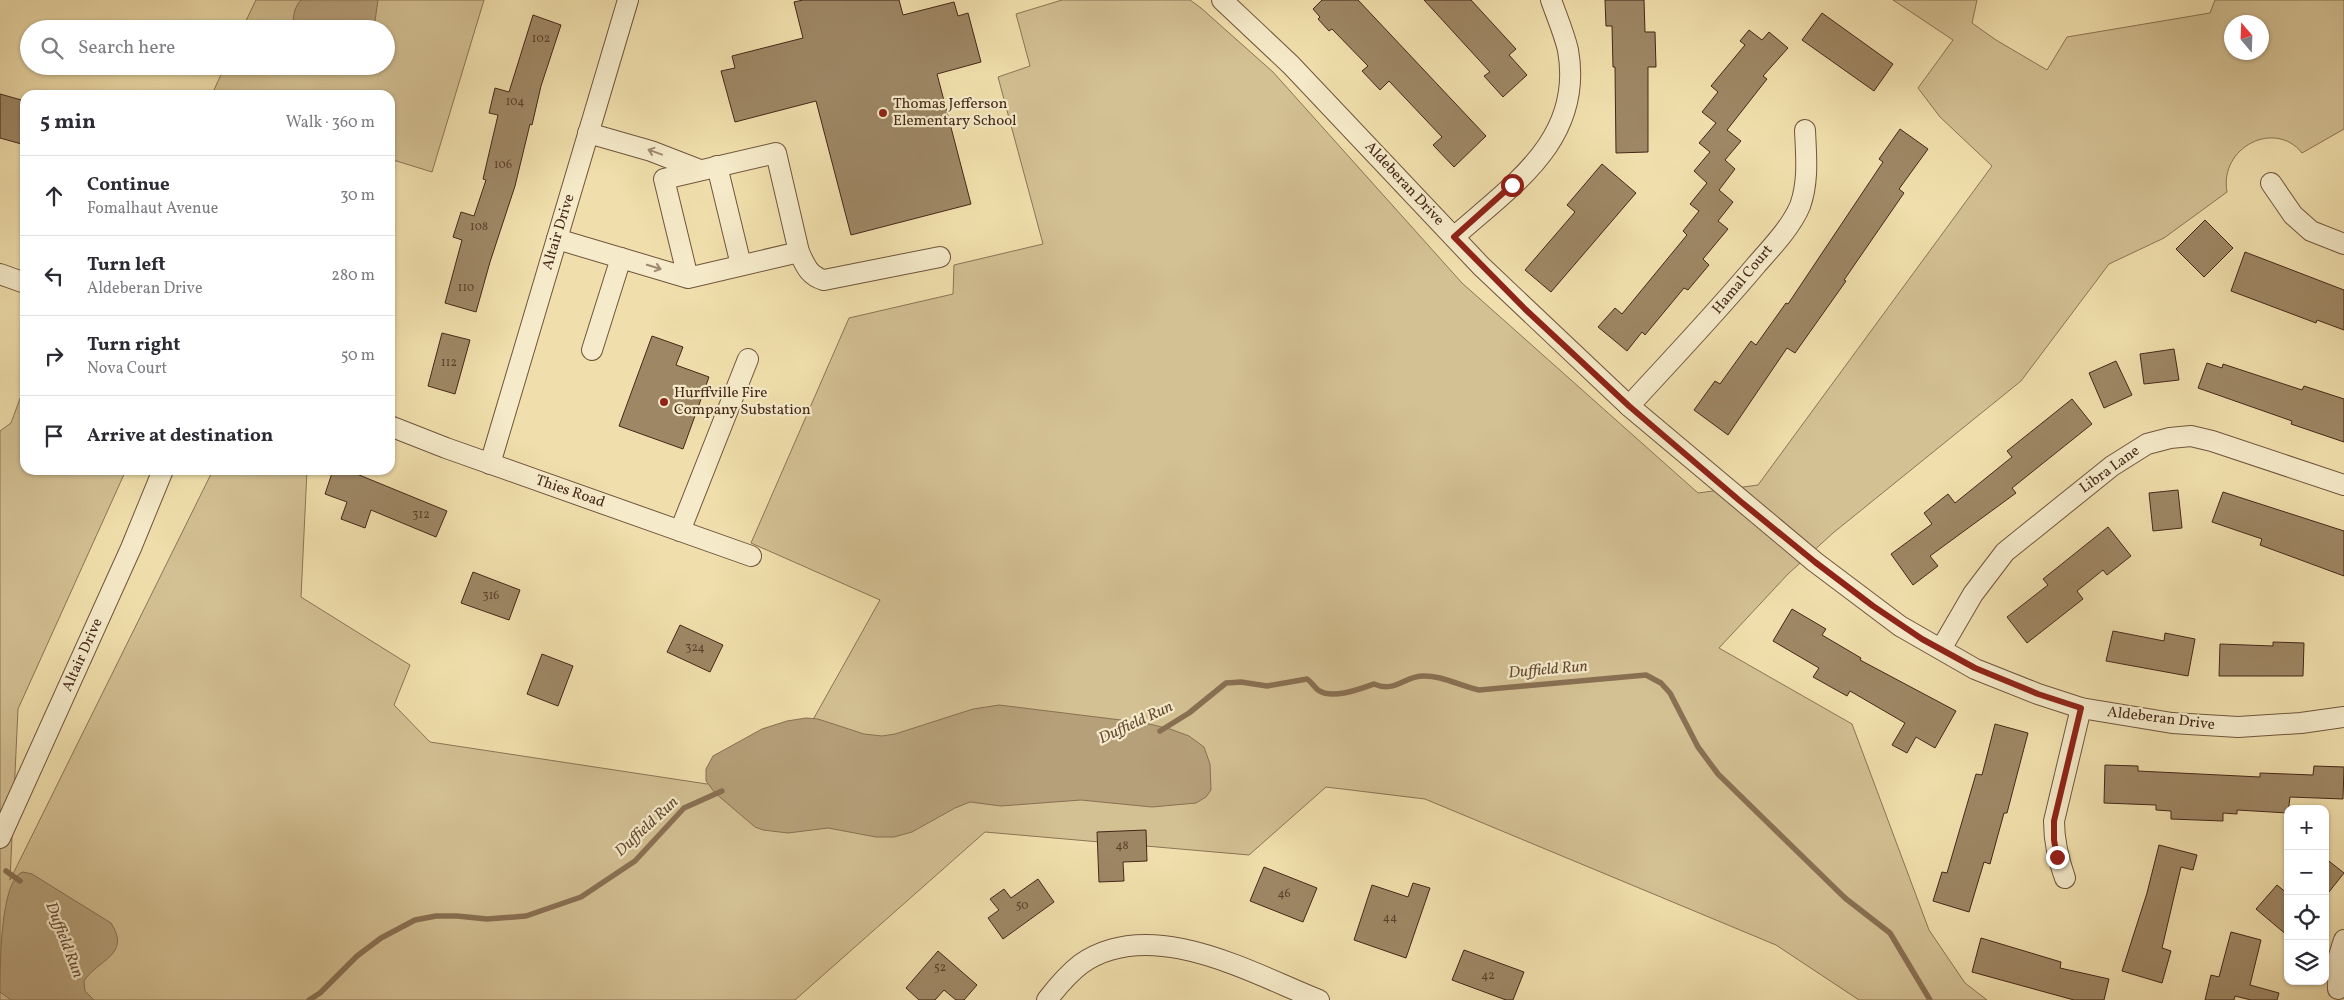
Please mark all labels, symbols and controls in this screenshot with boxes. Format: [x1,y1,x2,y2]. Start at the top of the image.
north arrow [2224,15,2269,60]
search box [20,20,395,75]
house number: 102 [532,31,550,47]
icon: search [38,34,66,62]
text: Search here [78,35,175,61]
house number: 104 [506,94,524,110]
place label: Thomas Jefferson Elementary School [893,94,1016,132]
marker: Thomas Jefferson Elementary School [877,107,889,119]
text: 5 min [40,108,96,137]
text: Walk · 360 m [286,112,375,134]
street label: Aldeberan Drive [1359,137,1449,231]
one-way arrow [648,147,663,156]
house number: 106 [494,157,512,173]
text: Continue [87,172,170,198]
route start [1501,174,1524,197]
icon: ahead [40,182,68,210]
text: 30 m [340,185,375,207]
street label: Altair Drive [538,192,580,272]
text: Fomalhaut Avenue [87,198,218,220]
house number: 108 [470,219,488,235]
street label: Hamal Court [1708,241,1778,319]
text: Turn left [87,252,166,278]
icon: left [40,262,68,290]
one-way arrow [646,263,662,273]
text: 280 m [331,265,375,287]
text: Aldeberan Drive [87,278,203,300]
house number: 110 [458,280,474,296]
text: Turn right [87,332,180,358]
icon: right [40,342,68,370]
text: 50 m [341,345,375,367]
house number: 112 [441,355,457,371]
text: Nova Court [87,358,167,380]
place label: Hurffville Fire Company Substation [674,383,811,421]
marker: Hurffville Fire Company Substation [658,396,670,408]
icon: arrive [40,422,68,450]
text: Arrive at destination [87,423,273,449]
street label: Libra Lane [2076,441,2144,499]
street label: Thies Road [532,470,608,514]
house number: 312 [412,507,430,523]
house number: 316 [483,588,499,604]
street label: Altair Drive [58,615,108,695]
house number: 324 [685,640,705,656]
water label: Duffield Run [1507,656,1589,684]
water label: Duffield Run [1095,696,1177,750]
street label: Aldeberan Drive [2106,702,2216,736]
water label: Duffield Run [610,792,684,862]
map controls [2284,805,2329,985]
button: + [2284,805,2329,850]
house number: 48 [1115,838,1129,854]
route end [2046,846,2069,869]
button: − [2284,850,2329,895]
house number: 46 [1277,886,1291,902]
button: locate [2284,895,2329,940]
house number: 50 [1016,898,1028,914]
water label: Duffield Run [39,899,89,981]
house number: 44 [1383,910,1397,926]
button: layers [2284,940,2329,985]
house number: 52 [934,960,946,976]
house number: 42 [1481,968,1495,984]

